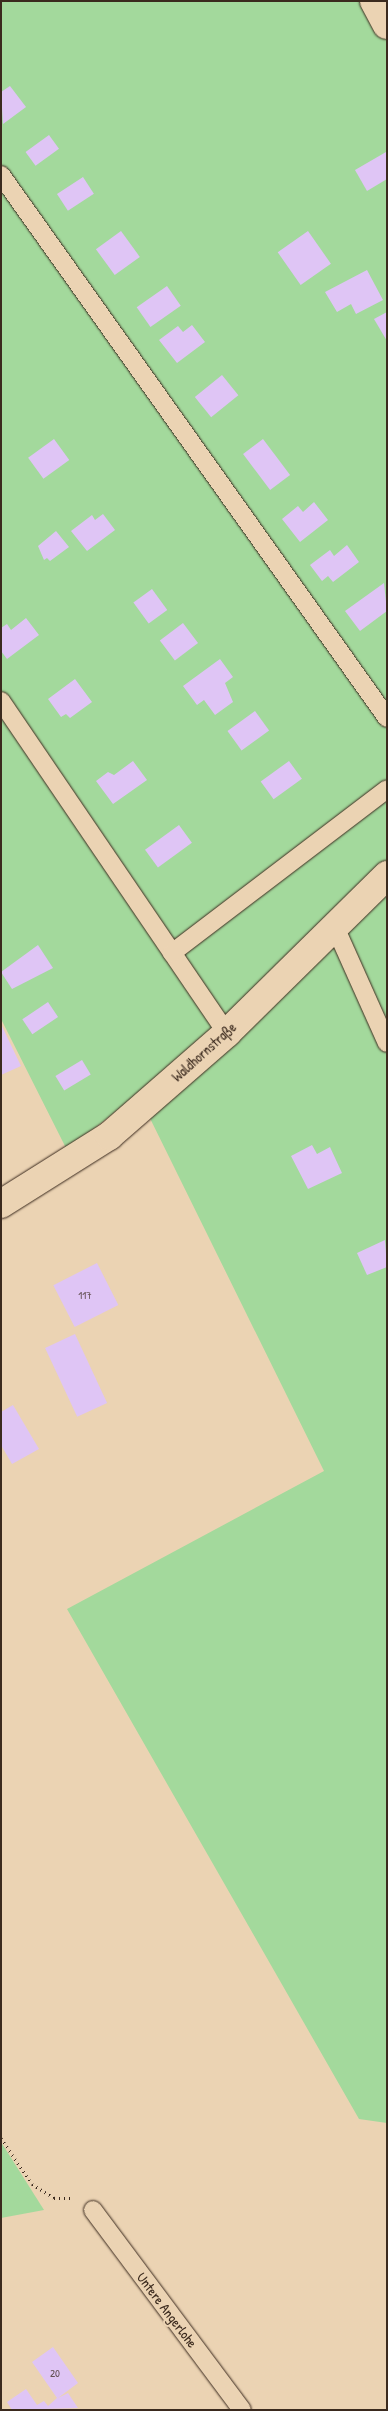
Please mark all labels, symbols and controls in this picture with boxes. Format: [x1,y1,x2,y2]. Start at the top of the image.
street label: Waldhornstraße [168,1019,240,1085]
house number: 117 [78,1288,92,1302]
street label: Untere Angerlohe [133,2269,201,2351]
house number: 20 [50,2366,60,2380]

